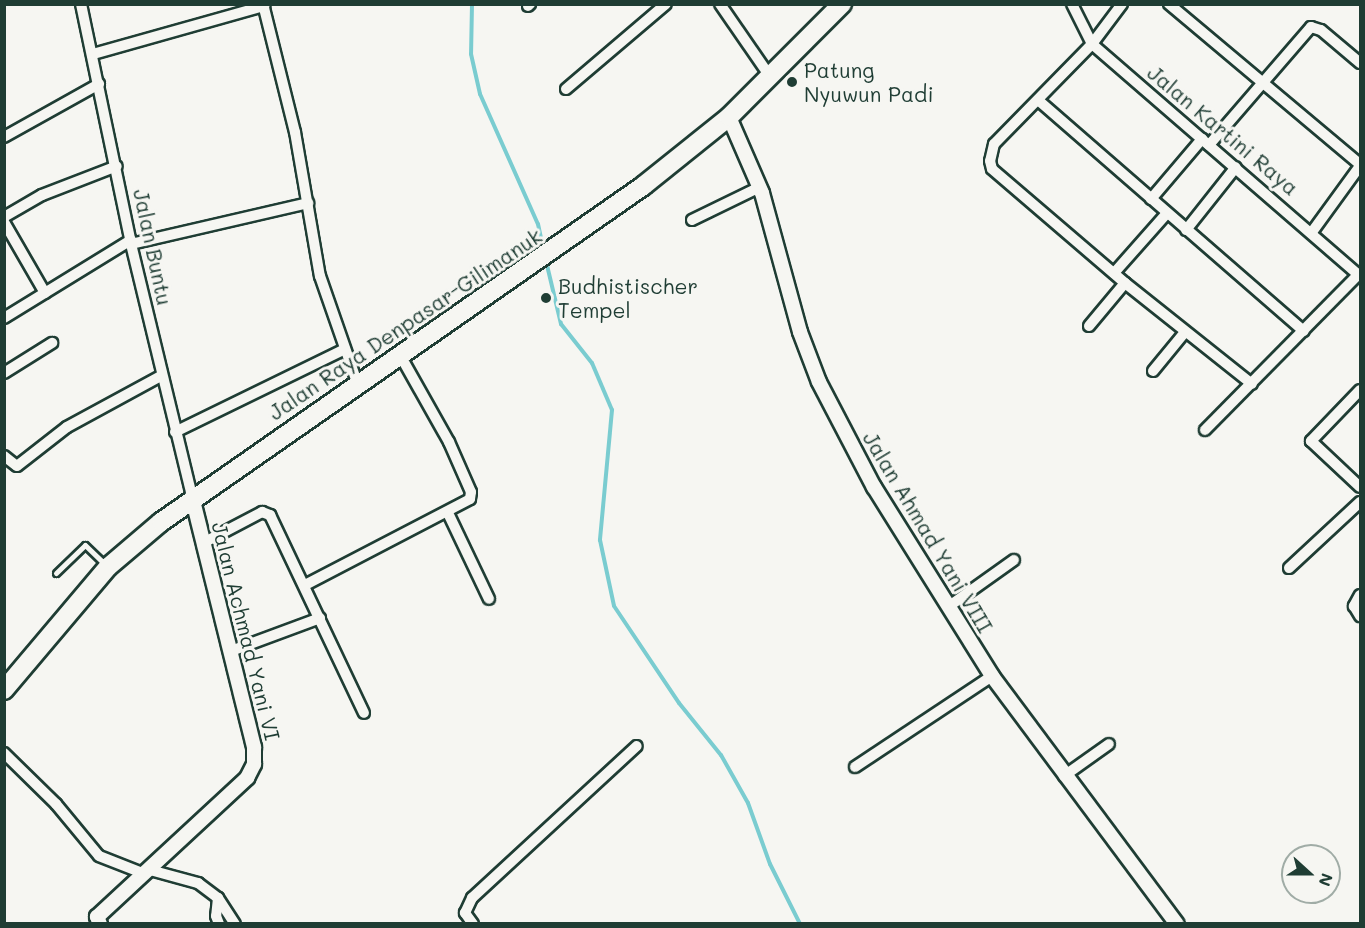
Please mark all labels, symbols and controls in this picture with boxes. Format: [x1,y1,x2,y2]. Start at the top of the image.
place label: Patung Nyuwun Padi [804,57,934,107]
street label: Jalan Kartini Raya [1143,60,1303,200]
marker: Patung Nyuwun Padi [785,75,799,89]
street label: Jalan Buntu [128,187,178,307]
street label: Jalan Raya Denpasar-Gilimanuk [264,223,546,425]
place label: Budhistischer Tempel [558,273,698,323]
marker: Budhistischer Tempel [539,291,553,305]
street label: Jalan Ahmad Yani VIII [858,427,998,637]
street label: Jalan Achmad Yani VI [207,519,285,743]
north arrow [1281,844,1341,904]
text: N [1314,870,1338,889]

